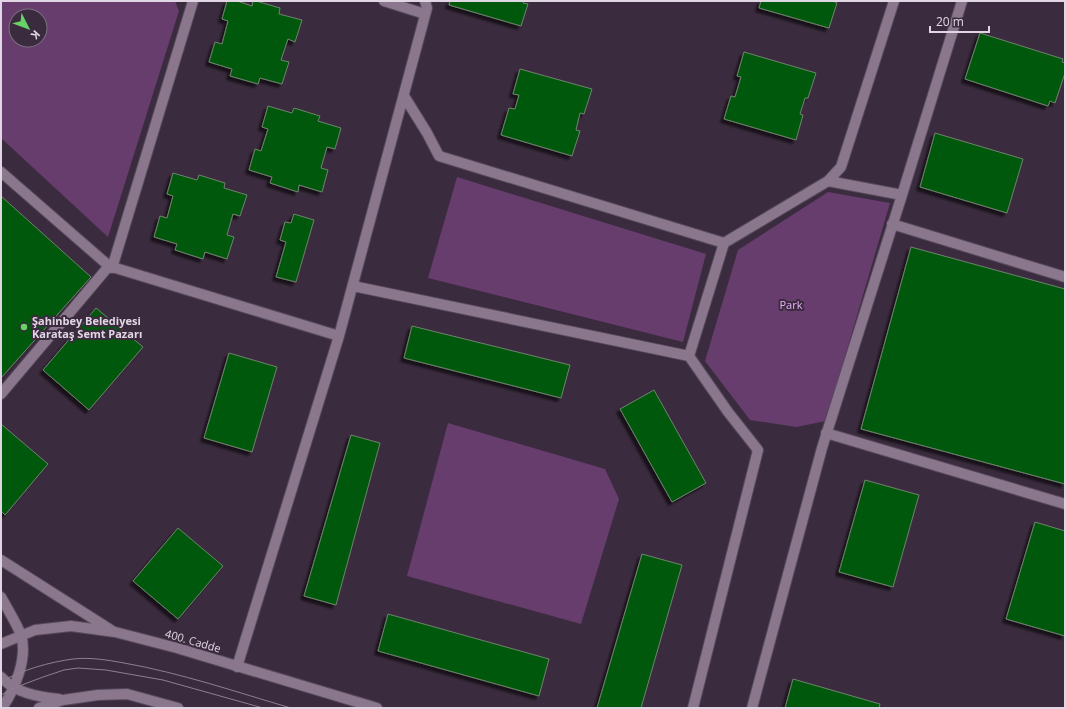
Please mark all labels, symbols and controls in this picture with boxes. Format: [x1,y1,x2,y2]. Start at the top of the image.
north arrow [8,8,48,48]
scale bar [930,8,989,34]
text: 20 m [936,13,964,30]
text: K [27,27,44,43]
park label: Park [779,297,803,312]
place label: Şahinbey Belediyesi Karataş Semt Pazarı [32,313,142,341]
marker: Şahinbey Belediyesi Karataş Semt Pazarı [19,322,29,332]
street label: 400. Cadde [164,625,223,656]

